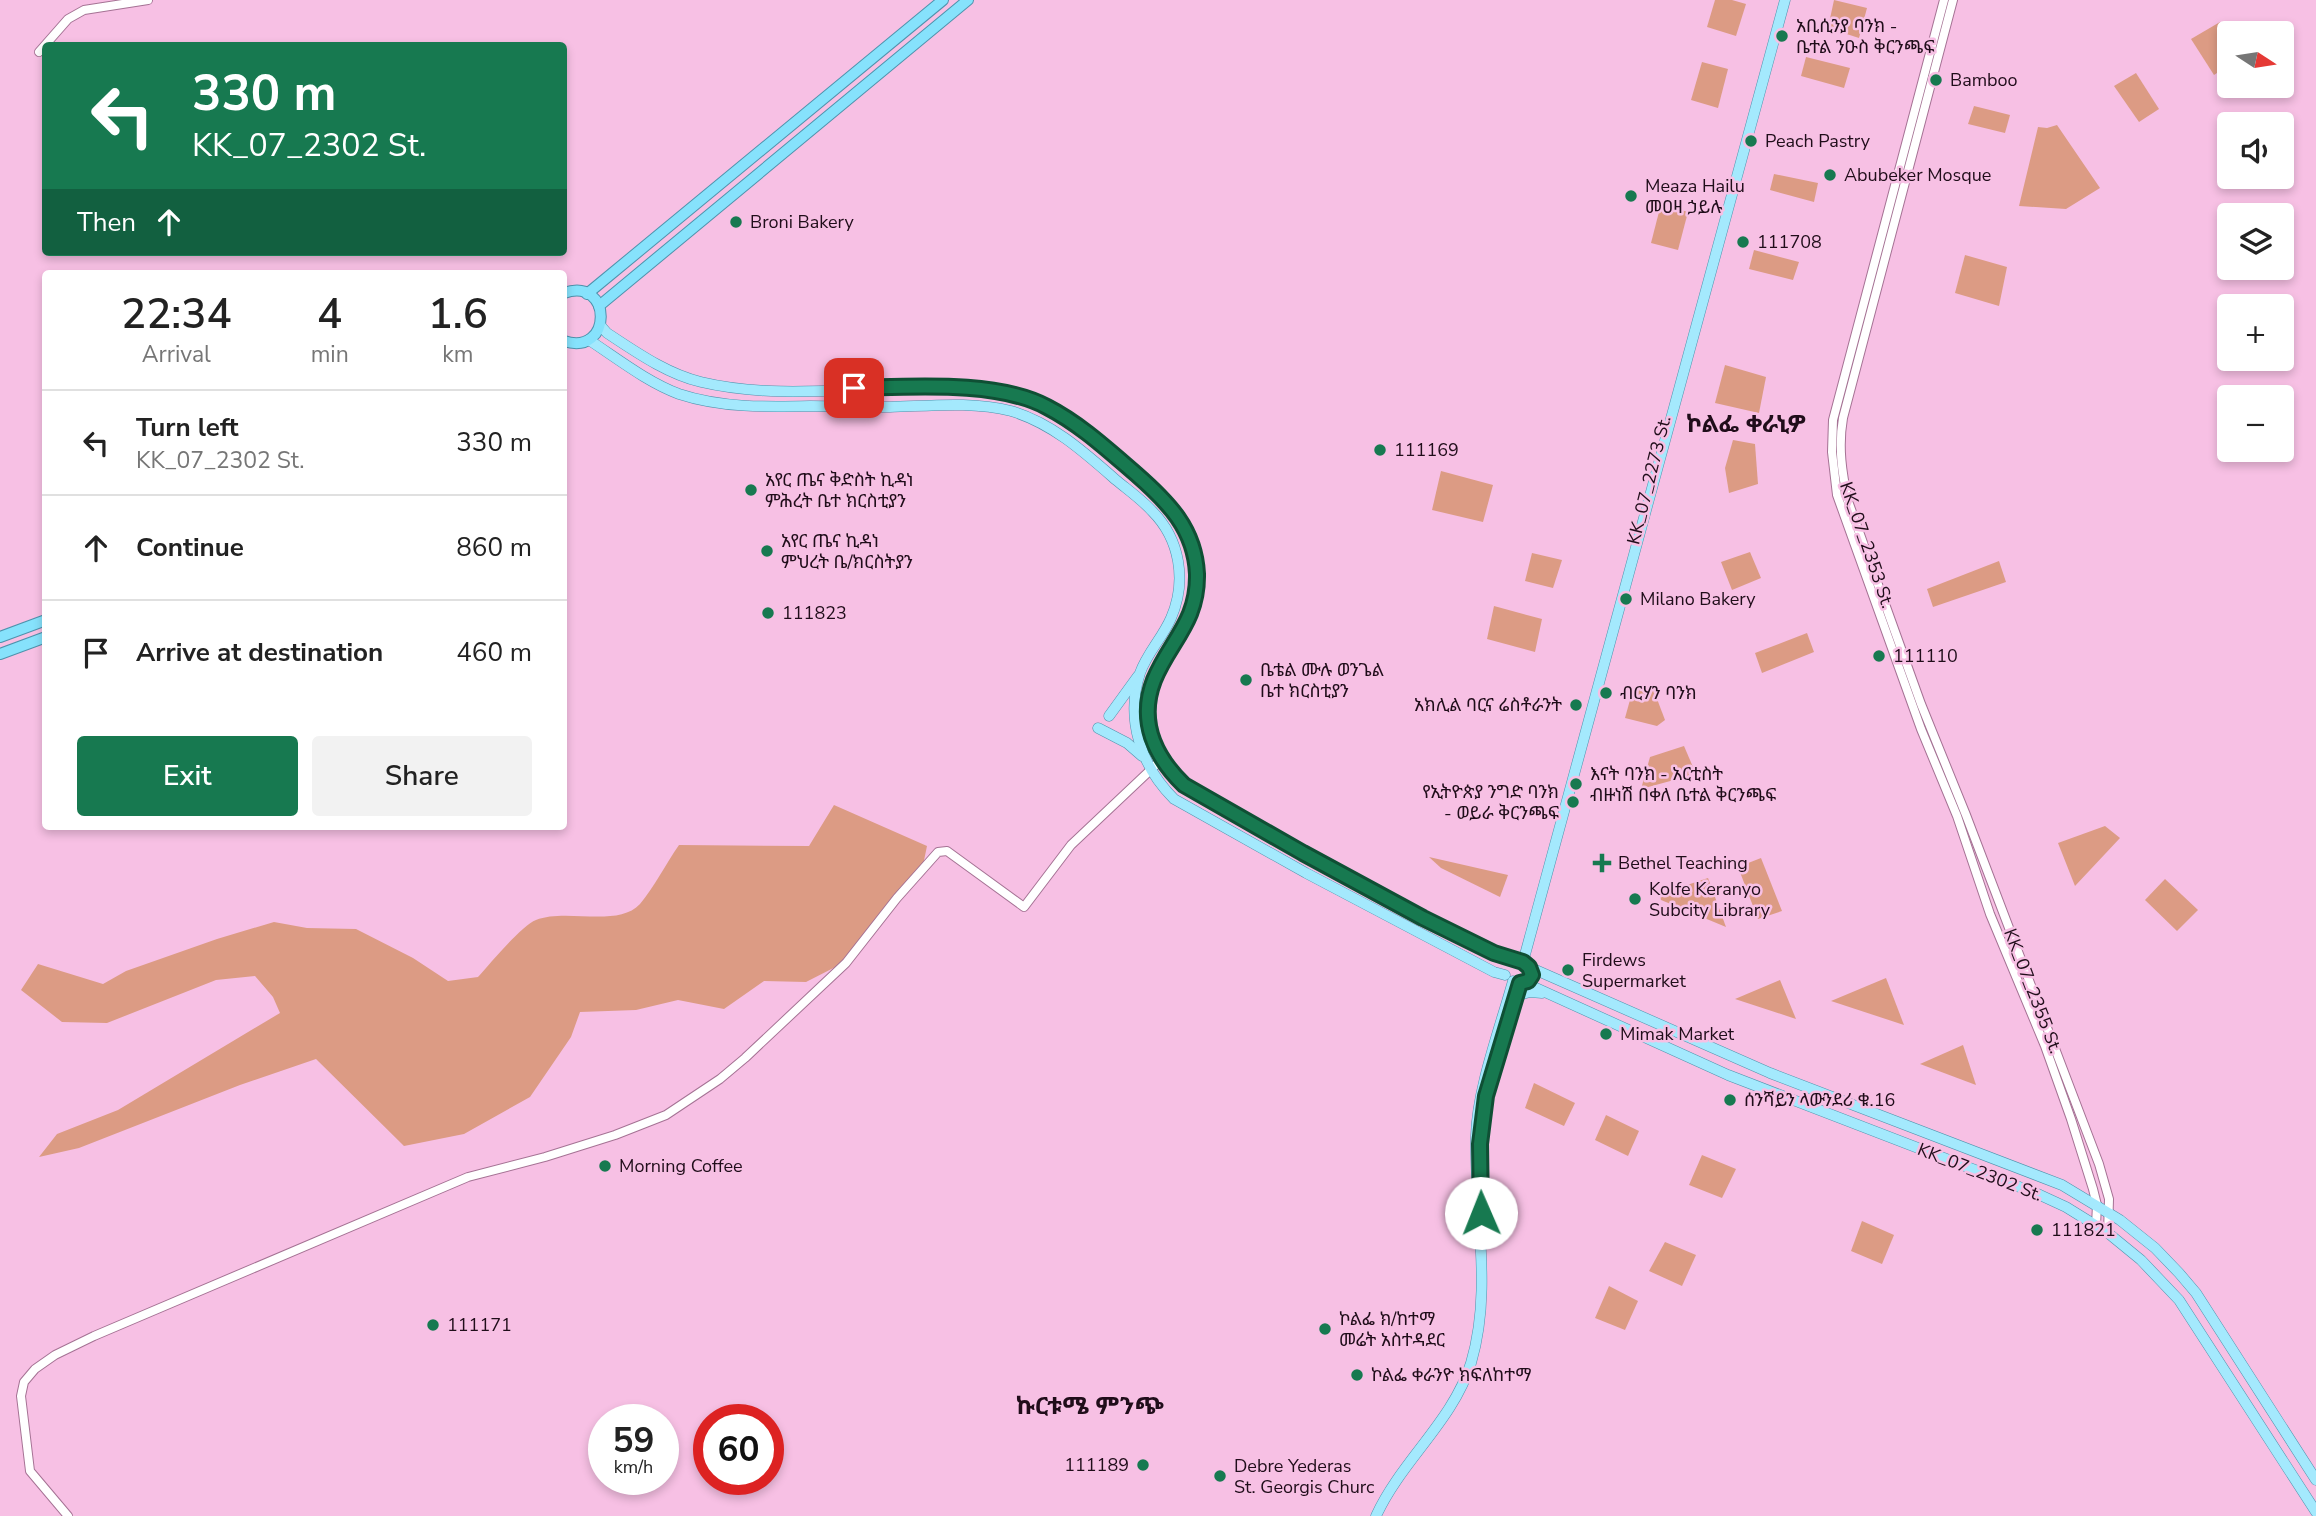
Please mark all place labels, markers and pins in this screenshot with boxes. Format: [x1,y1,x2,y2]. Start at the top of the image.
place label: አቢሲንያ ባንክ - ቤተል ንዑስ ቅርንጫፍ [1796,14,1935,59]
marker: አቢሲንያ ባንክ - ቤተል ንዑስ ቅርንጫፍ [1774,28,1790,44]
place label: Bamboo [1950,68,2018,92]
marker: Bamboo [1928,72,1944,88]
place label: Peach Pastry [1765,129,1871,153]
marker: Peach Pastry [1743,133,1759,149]
place label: Abubeker Mosque [1844,163,1991,187]
marker: Abubeker Mosque [1822,167,1838,183]
place label: Meaza Hailu መዐዛ ኃይሉ [1645,174,1745,219]
marker: Meaza Hailu መዐዛ ኃይሉ [1623,188,1639,204]
place label: Broni Bakery [750,210,855,234]
marker: Broni Bakery [728,214,744,230]
place label: 111708 [1757,230,1822,254]
marker: 111708 [1735,234,1751,250]
pin [824,358,884,418]
place label: 111169 [1394,438,1459,462]
marker: 111169 [1372,442,1388,458]
place label: አየር ጤና ቅድስት ኪዳነ ምሕረት ቤተ ክርስቲያን [765,468,914,513]
marker: አየር ጤና ቅድስት ኪዳነ ምሕረት ቤተ ክርስቲያን [743,482,759,498]
place label: አየር ጤና ኪዳነ ምህረት ቤ/ክርስትያን [781,529,913,574]
marker: አየር ጤና ኪዳነ ምህረት ቤ/ክርስትያን [759,543,775,559]
place label: Milano Bakery [1640,587,1756,611]
marker: Milano Bakery [1618,591,1634,607]
place label: 111823 [782,601,847,625]
marker: 111823 [760,605,776,621]
place label: 111110 [1893,644,1958,668]
marker: 111110 [1871,648,1887,664]
place label: ቤቴል ሙሉ ወንጌል ቤተ ክርስቲያን [1260,658,1384,703]
marker: ቤቴል ሙሉ ወንጌል ቤተ ክርስቲያን [1238,672,1254,688]
place label: ብርሃን ባንክ [1620,681,1697,705]
marker: ብርሃን ባንክ [1598,685,1614,701]
place label: አክሊል ባርና ሬስቶራንት [1414,693,1562,717]
marker: አክሊል ባርና ሬስቶራንት [1568,697,1584,713]
place label: እናት ባንክ - አርቲስት ብዙነሽ በቀለ ቤተል ቅርንጫፍ [1590,762,1776,807]
marker: እናት ባንክ - አርቲስት ብዙነሽ በቀለ ቤተል ቅርንጫፍ [1568,776,1584,792]
place label: የኢትዮጵያ ንግድ ባንክ - ወይራ ቅርንጫፍ [1422,780,1559,825]
marker: የኢትዮጵያ ንግድ ባንክ - ወይራ ቅርንጫፍ [1565,794,1581,810]
place label: Bethel Teaching [1618,851,1748,875]
marker: Bethel Teaching [1592,853,1612,873]
place label: Kolfe Keranyo Subcity Library [1649,877,1771,922]
marker: Kolfe Keranyo Subcity Library [1627,891,1643,907]
place label: Firdews Supermarket [1582,948,1686,993]
marker: Firdews Supermarket [1560,962,1576,978]
place label: Mimak Market [1620,1022,1735,1046]
marker: Mimak Market [1598,1026,1614,1042]
place label: ሰንሻይን ላውንደሪ ቁ.16 [1744,1088,1895,1112]
marker: ሰንሻይን ላውንደሪ ቁ.16 [1722,1092,1738,1108]
place label: Morning Coffee [619,1154,743,1178]
marker: Morning Coffee [597,1158,613,1174]
place label: 111821 [2051,1218,2116,1242]
marker: 111821 [2029,1222,2045,1238]
place label: ኮልፌ ክ/ከተማ መሬት አስተዳደር [1339,1307,1445,1352]
place label: 111171 [447,1313,512,1337]
marker: 111171 [425,1317,441,1333]
marker: ኮልፌ ክ/ከተማ መሬት አስተዳደር [1317,1321,1333,1337]
place label: ኮልፌ ቀራንዮ ክፍለከተማ [1371,1363,1531,1387]
marker: ኮልፌ ቀራንዮ ክፍለከተማ [1349,1367,1365,1383]
place label: 111189 [1064,1453,1129,1477]
place label: Debre Yederas St. Georgis Churc [1234,1454,1374,1499]
marker: 111189 [1135,1457,1151,1473]
marker: Debre Yederas St. Georgis Churc [1212,1468,1228,1484]

